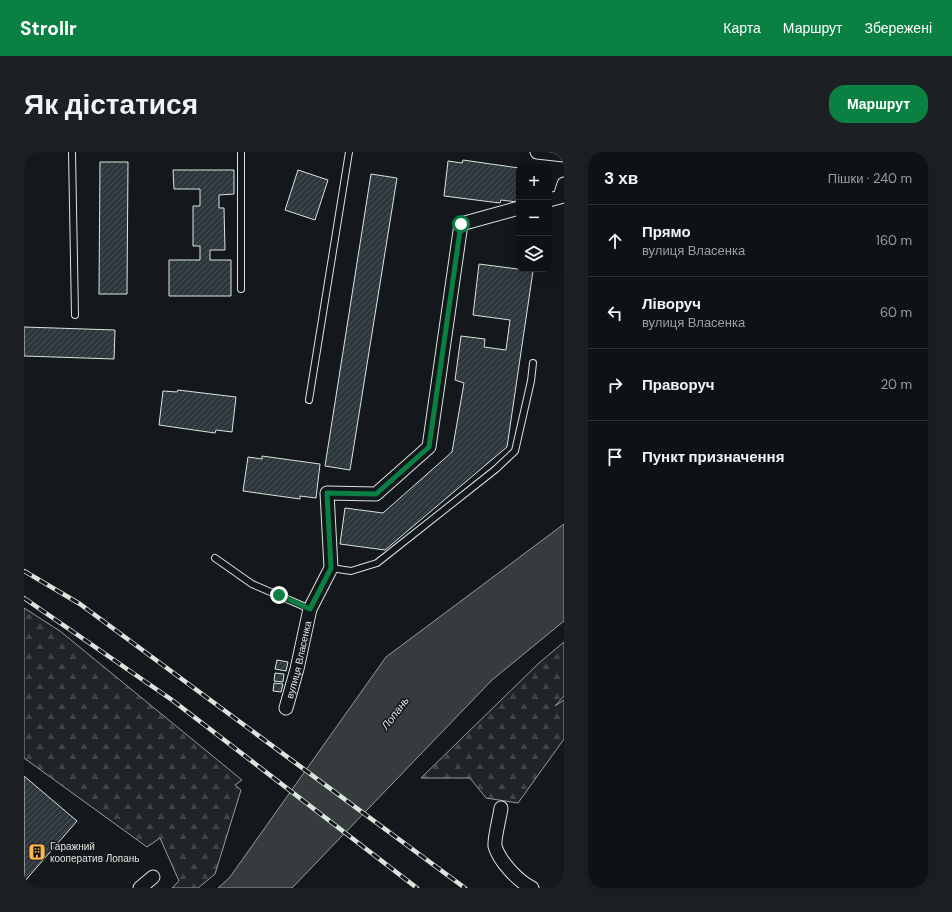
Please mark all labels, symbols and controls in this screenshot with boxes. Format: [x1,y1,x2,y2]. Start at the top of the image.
text: Strollr [20,16,77,41]
text: Карта [723,19,761,37]
text: Маршрут [783,19,842,37]
text: Збережені [864,19,932,37]
button: Маршрут [829,85,928,123]
text: Як дістатися [24,86,198,123]
map controls [516,164,552,272]
button: + [516,164,552,200]
text: 3 хв [604,167,638,189]
text: Пішки · 240 m [828,170,912,187]
button: − [516,200,552,236]
route start [452,215,470,233]
text: Прямо [642,222,691,242]
icon: ahead [604,230,626,252]
text: 160 m [876,232,912,249]
button: layers [516,236,552,272]
text: вулиця Власенка [642,242,745,259]
text: Ліворуч [642,294,701,314]
icon: left [604,302,626,324]
text: 60 m [880,304,912,321]
text: вулиця Власенка [642,314,745,331]
icon: right [604,374,626,396]
text: Праворуч [642,375,715,395]
text: 20 m [881,376,912,393]
icon: arrive [604,446,626,468]
text: Пункт призначення [642,447,784,467]
route end [270,586,288,604]
street label: вулиця Власенка [283,619,314,700]
water label: Лопань [377,694,412,733]
place label: Гаражний кооператив Лопань [50,840,139,865]
building icon: Гаражний кооператив Лопань [27,842,47,862]

